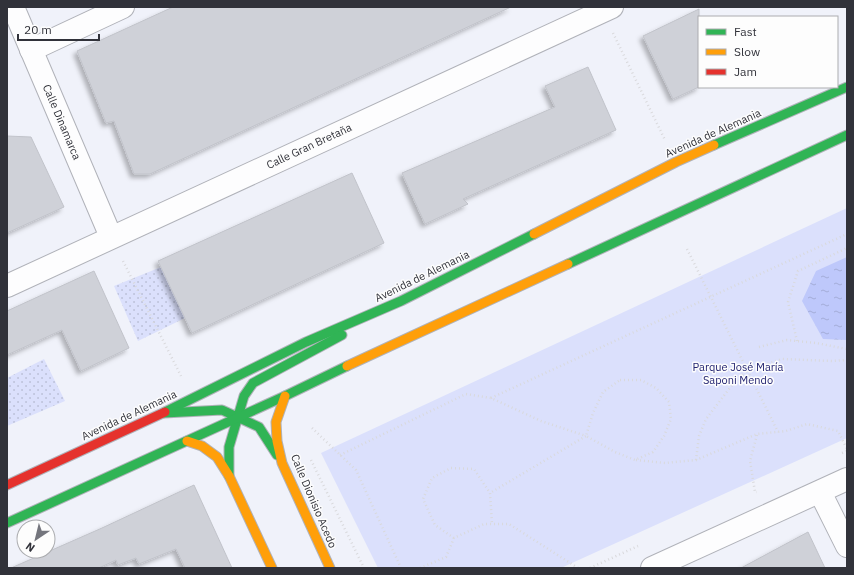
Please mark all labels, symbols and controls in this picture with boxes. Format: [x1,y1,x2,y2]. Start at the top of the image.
scale bar [18,16,99,42]
legend [698,16,838,88]
text: 20 m [24,22,52,37]
text: Fast [734,24,757,39]
text: Slow [734,44,760,59]
text: Jam [734,64,757,79]
street label: Calle Dinamarca [40,82,84,162]
street label: Avenida de Alemania [663,106,763,160]
street label: Calle Gran Bretaña [264,120,354,172]
street label: Avenida de Alemania [372,247,472,305]
park label: Parque José María Saponi Mendo [693,360,784,387]
street label: Avenida de Alemania [79,387,179,443]
street label: Calle Dionisio Acedo [288,452,340,550]
north arrow [16,519,56,559]
text: N [23,539,38,555]

